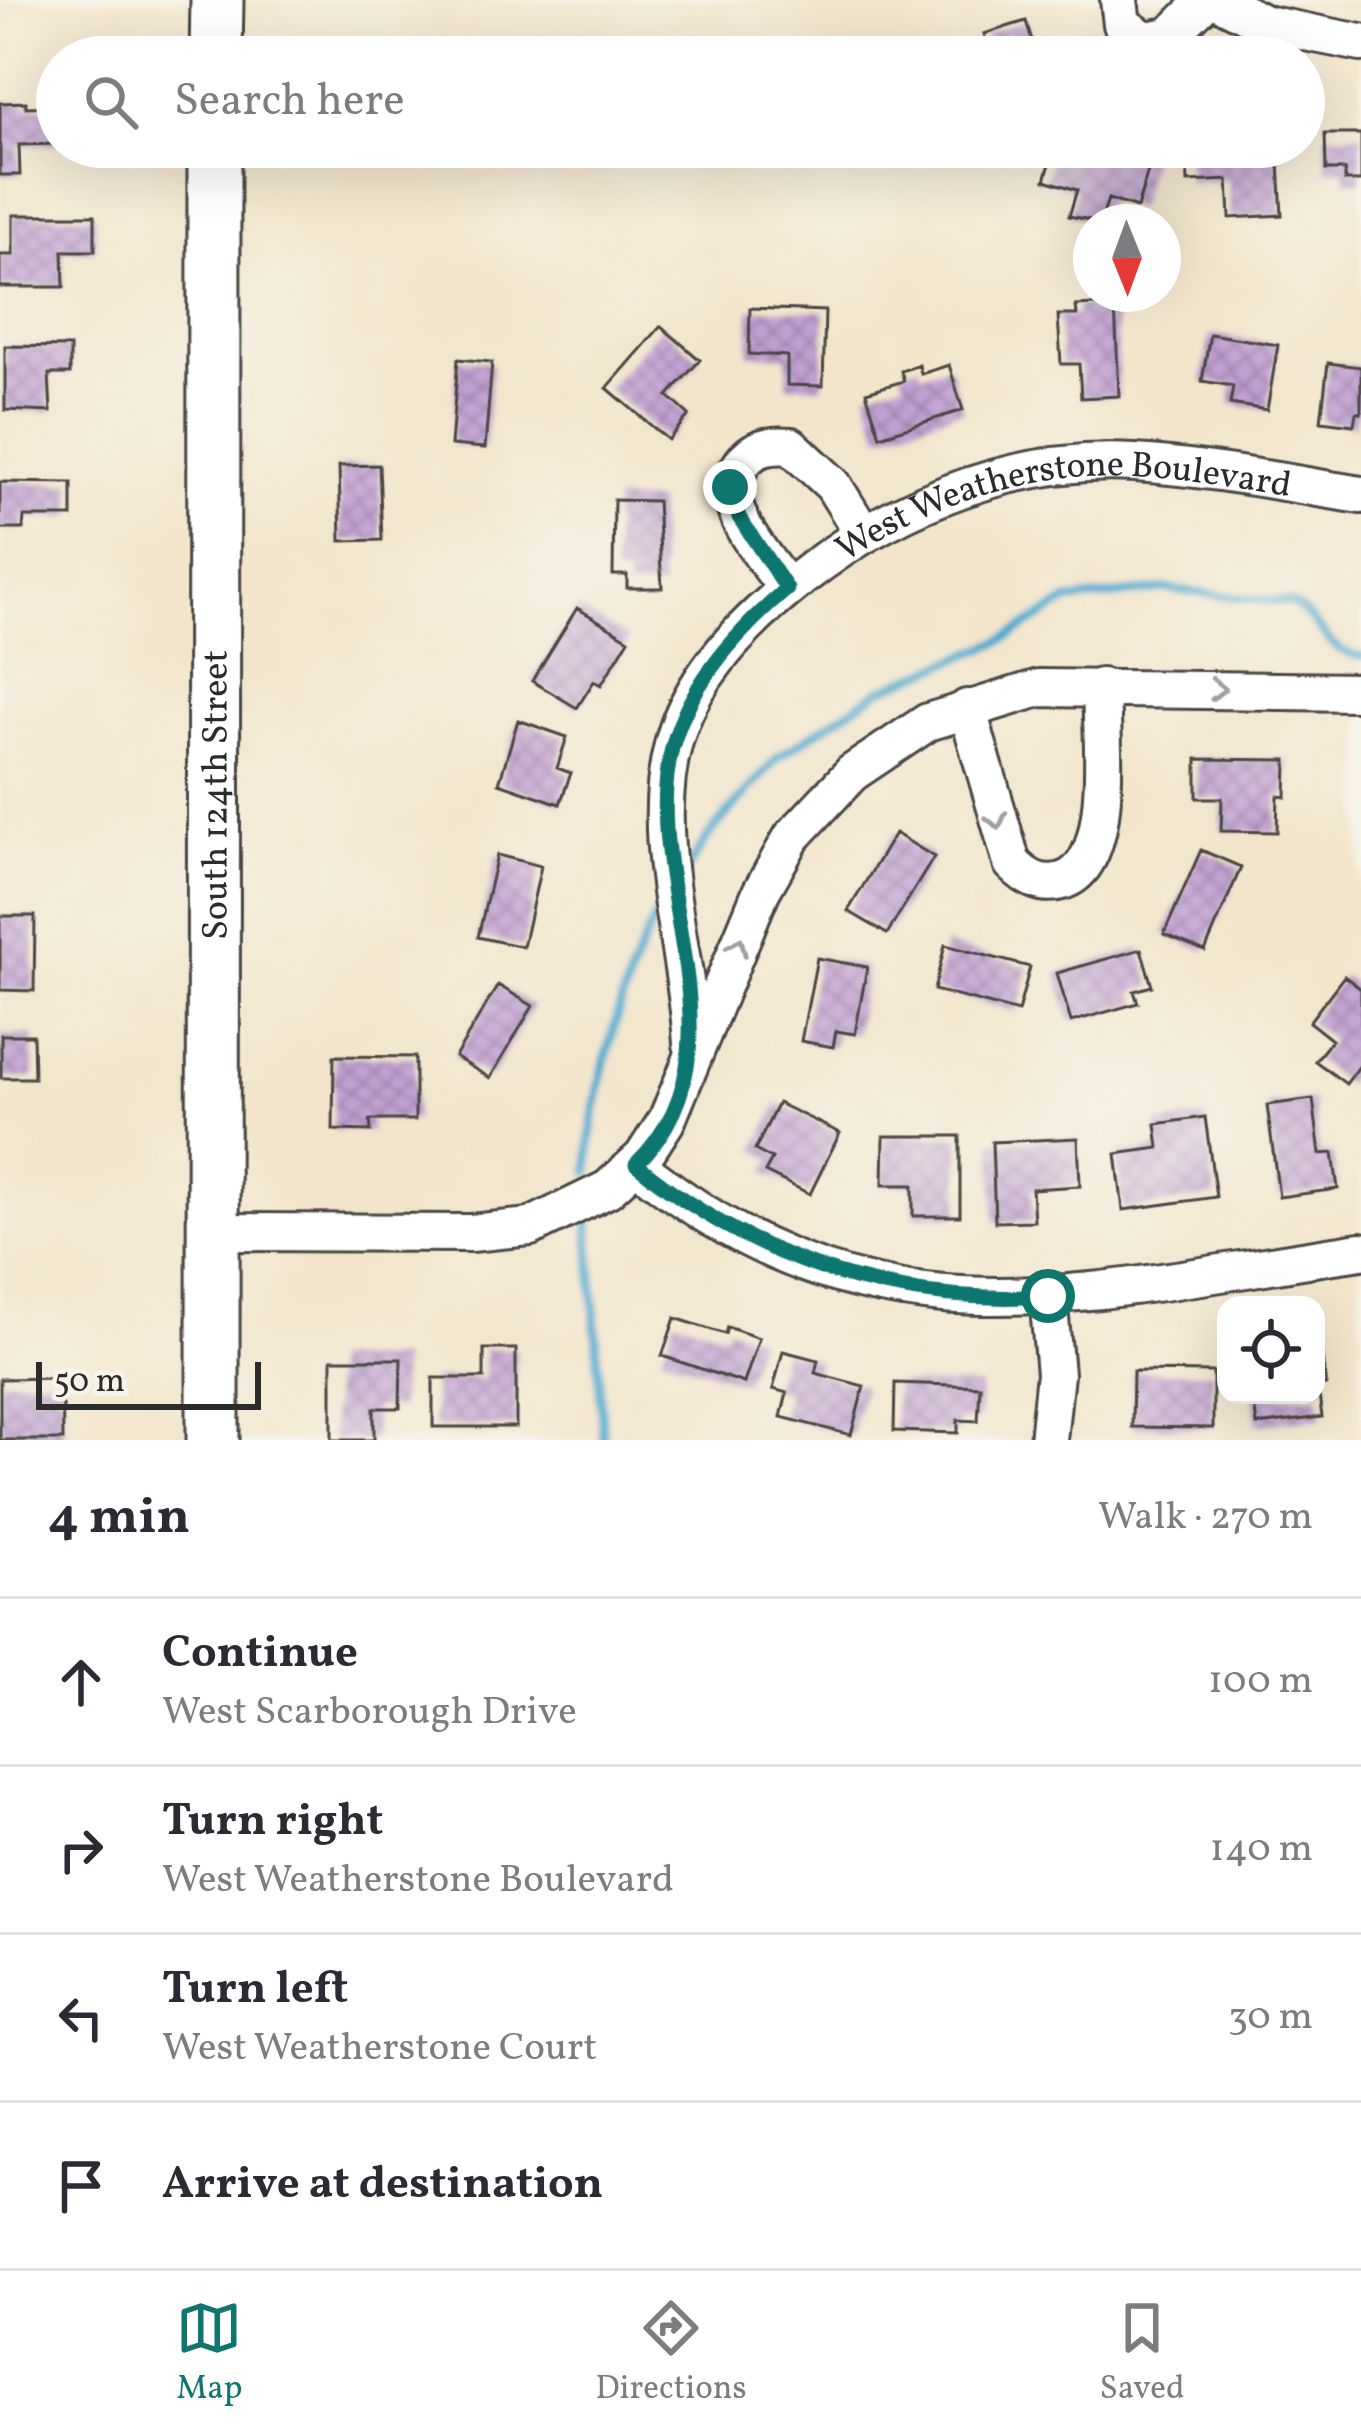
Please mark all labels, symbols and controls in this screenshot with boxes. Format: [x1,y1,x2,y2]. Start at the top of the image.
search box [36,36,1325,168]
icon: search [78,69,144,135]
text: Search here [174,71,405,134]
north arrow [1073,204,1181,312]
street label: West Weatherstone Boulevard [827,441,1295,575]
route end [703,460,757,514]
street label: South 124th Street [192,650,243,940]
one-way arrow [1209,676,1228,702]
one-way arrow [983,810,1008,830]
one-way arrow [724,937,748,958]
route start [1021,1269,1075,1323]
map controls [1217,1296,1325,1404]
button: locate [1217,1296,1325,1404]
scale bar [36,1356,261,1409]
text: 50 m [54,1360,125,1406]
text: 4 min [48,1483,190,1554]
text: Walk · 270 m [1098,1491,1313,1545]
text: Continue [162,1623,358,1686]
icon: ahead [48,1649,114,1715]
text: 100 m [1208,1655,1313,1709]
text: West Scarborough Drive [162,1686,577,1740]
text: Turn right [162,1791,383,1854]
icon: right [48,1817,114,1883]
text: 140 m [1210,1823,1313,1877]
text: West Weatherstone Boulevard [162,1854,674,1908]
text: Turn left [162,1959,348,2022]
icon: left [48,1985,114,2051]
text: 30 m [1228,1991,1313,2045]
text: West Weatherstone Court [162,2022,597,2076]
icon: arrive [48,2153,114,2219]
text: Arrive at destination [162,2154,603,2217]
tab: Map [176,2295,243,2413]
tab: Directions [595,2295,747,2413]
tab: Saved [1100,2295,1185,2413]

